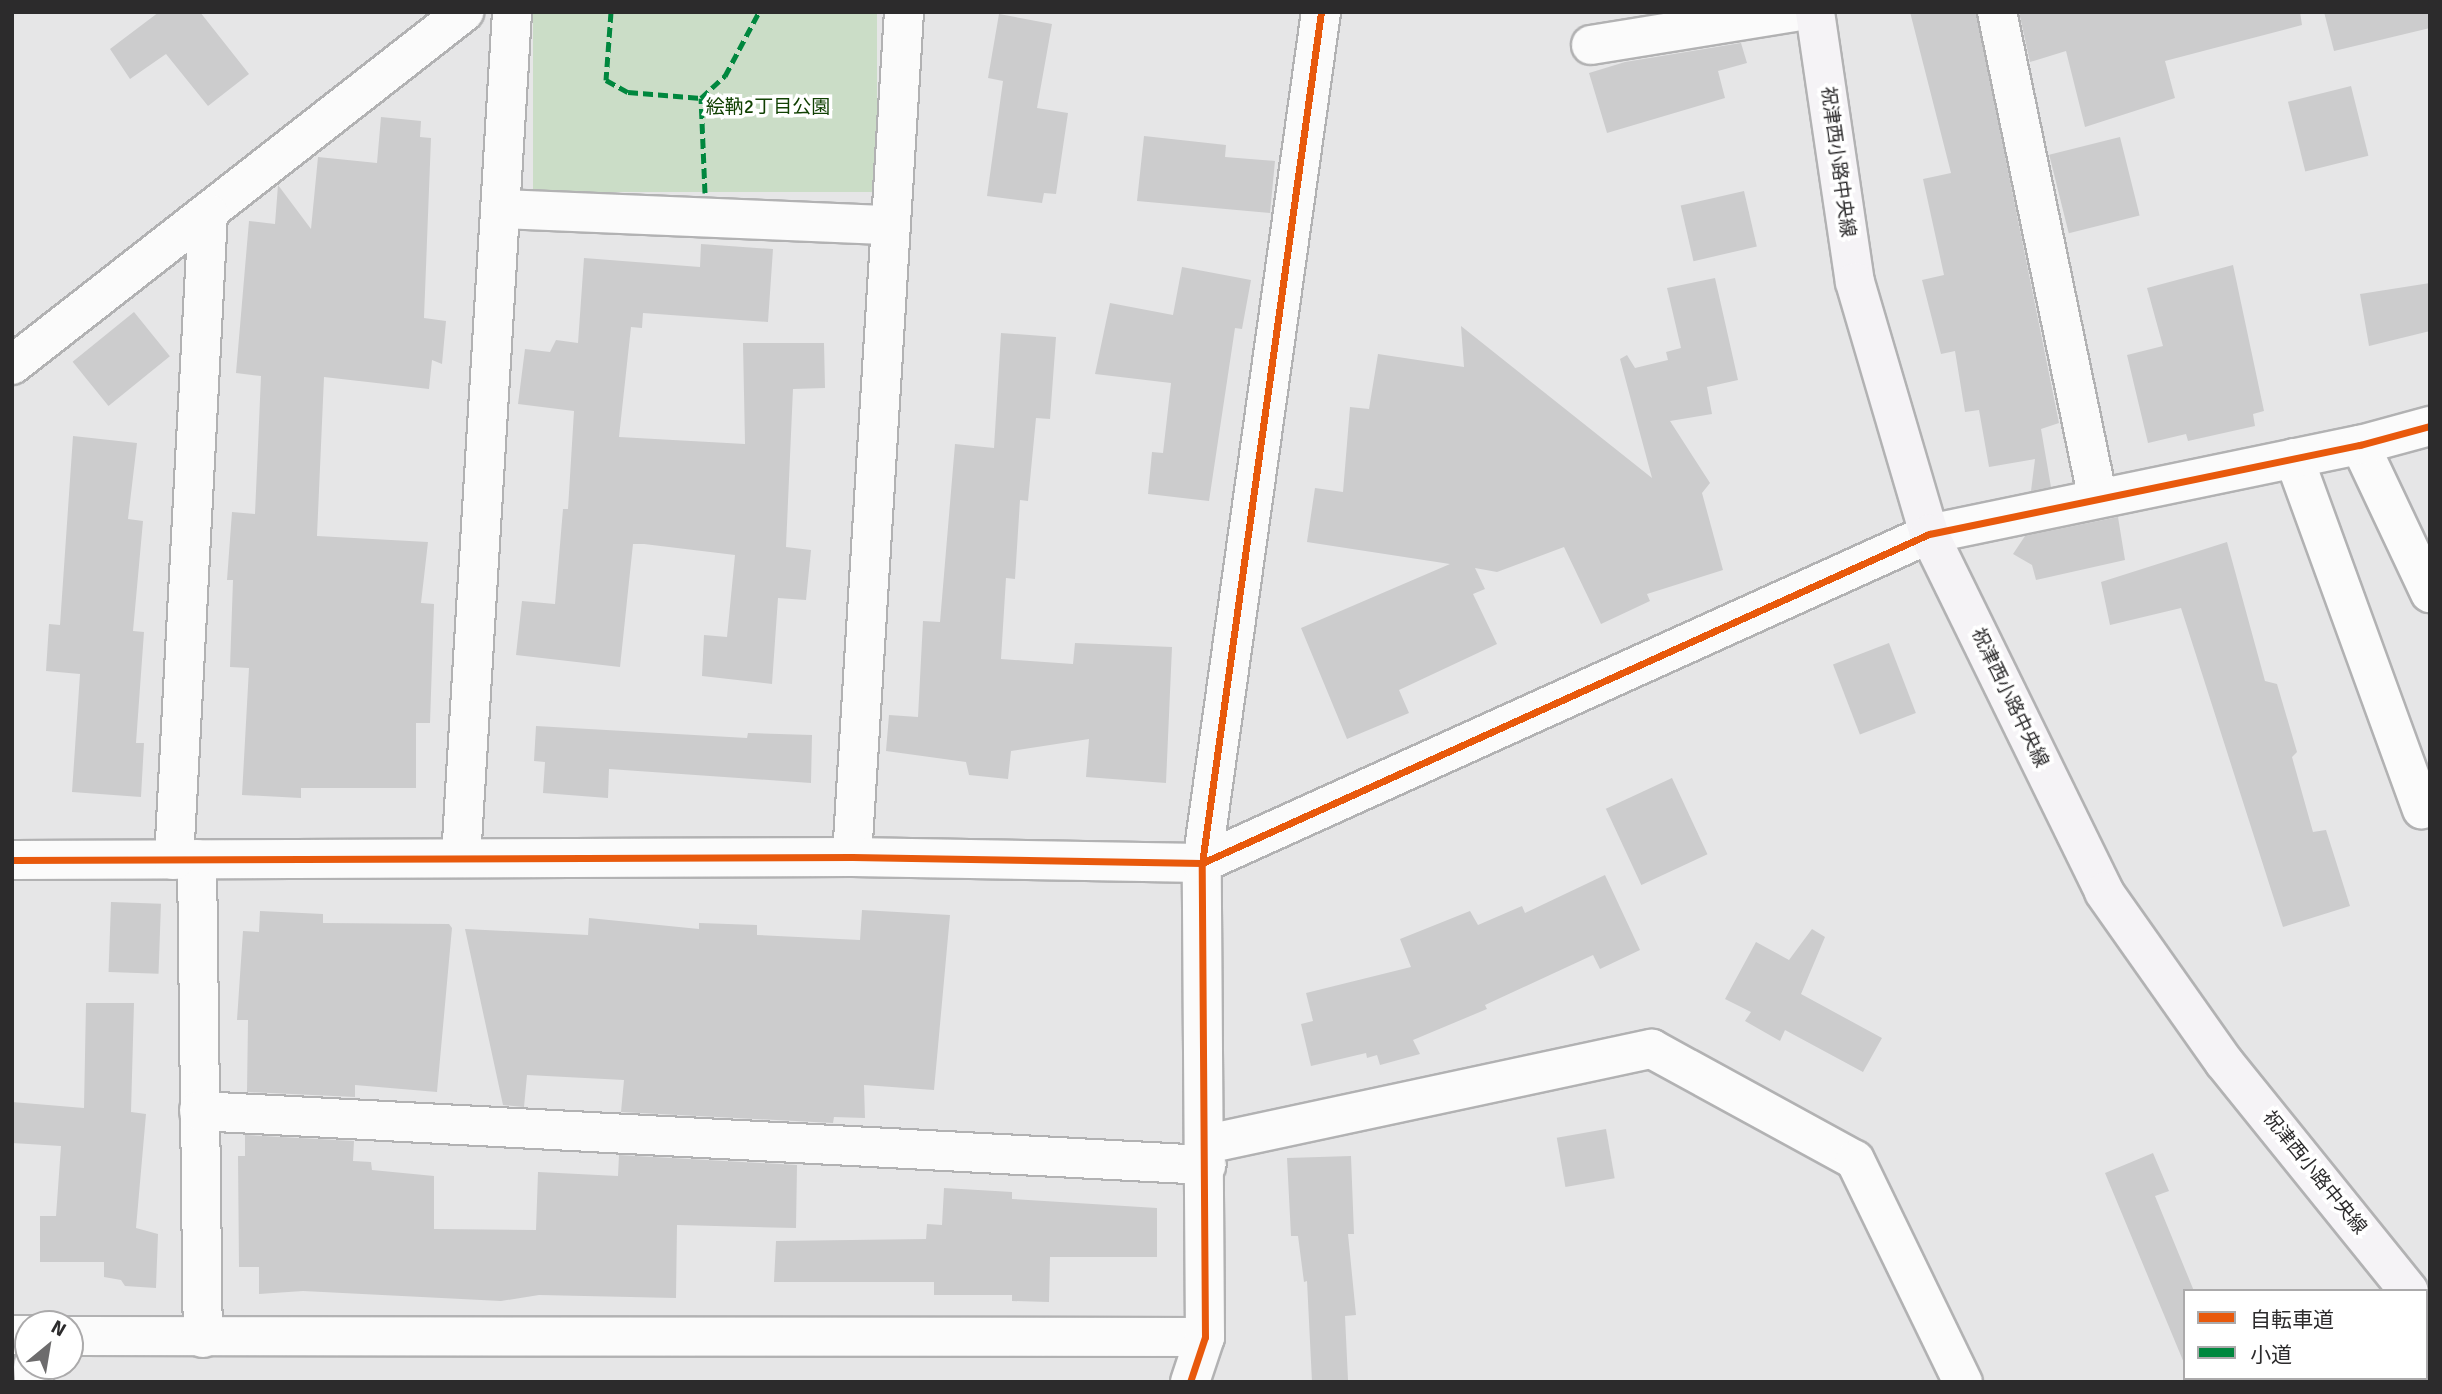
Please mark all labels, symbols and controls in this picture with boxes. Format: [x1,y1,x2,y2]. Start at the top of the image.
street label: 祝津西小路中央線 [1815,85,1859,239]
park label: 絵靹2丁目公園 [706,97,830,119]
street label: 祝津西小路中央線 [1965,625,2053,771]
street label: 祝津西小路中央線 [2257,1107,2371,1239]
legend [2183,1289,2428,1380]
text: 自転車道 [2250,1307,2334,1333]
north arrow [14,1310,84,1380]
text: N [47,1315,70,1342]
text: 小道 [2250,1342,2292,1368]

